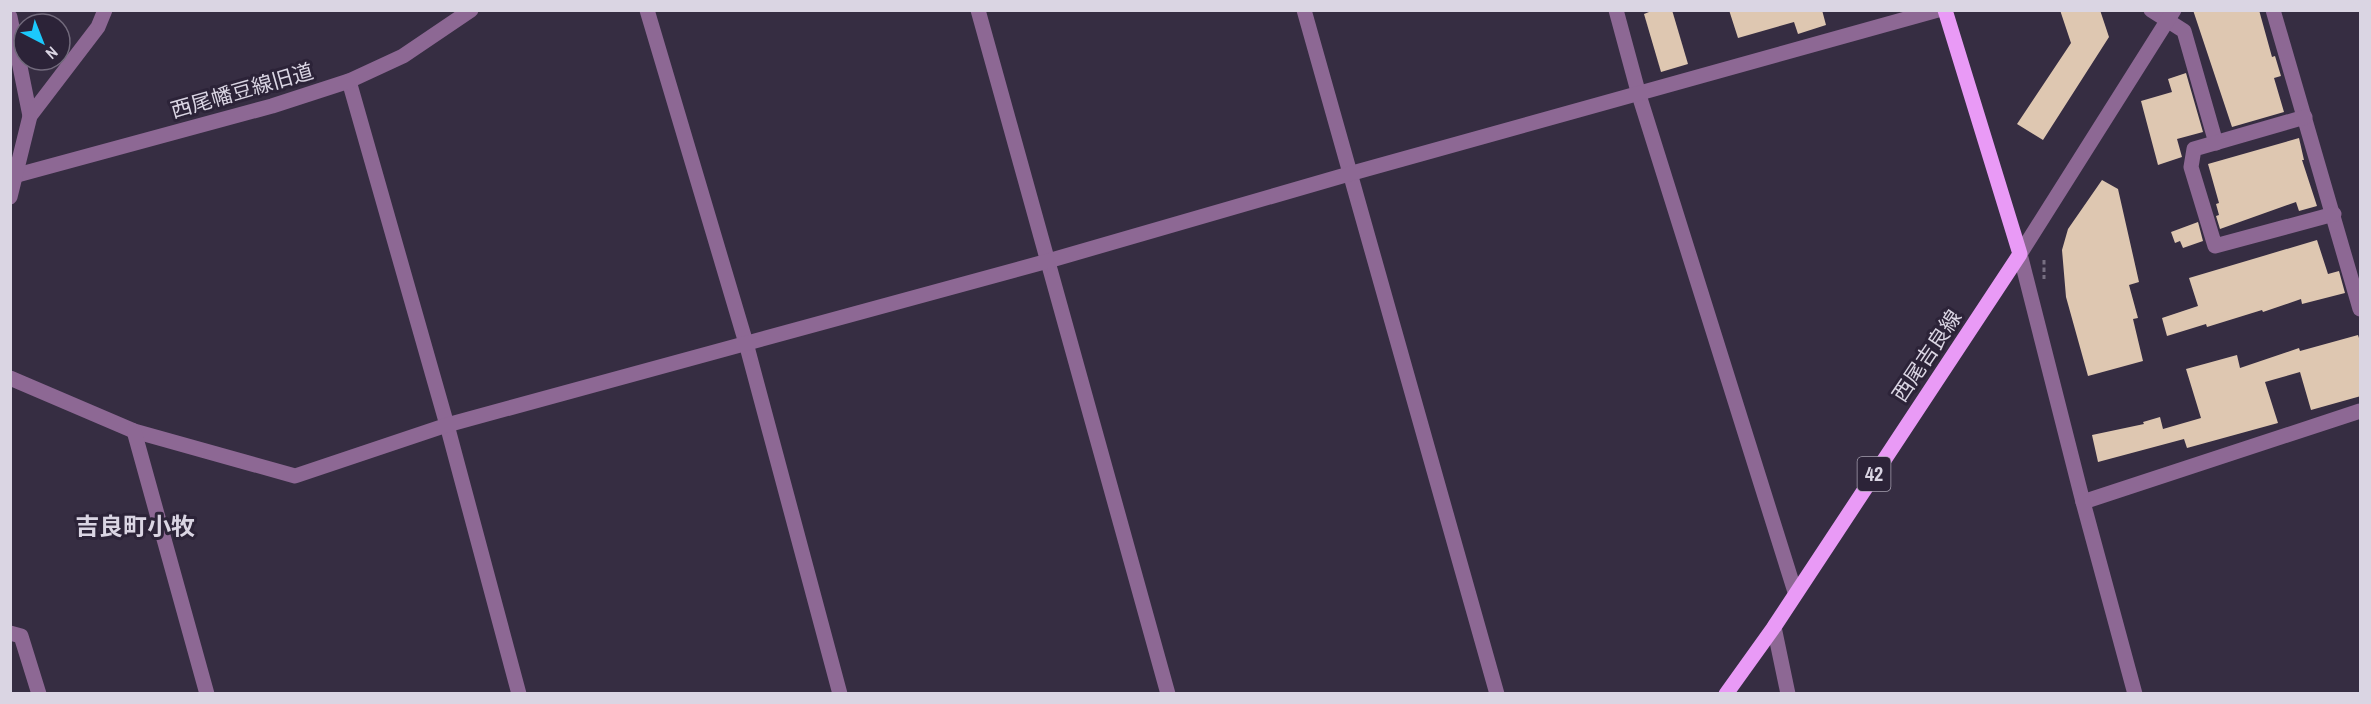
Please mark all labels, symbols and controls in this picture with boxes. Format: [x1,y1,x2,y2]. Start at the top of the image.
north arrow [12,12,72,72]
text: N [41,42,63,64]
street label: 西尾幡豆線旧道 [167,56,317,125]
street label: 西尾吉良線 [1885,304,1968,407]
road number: 42 [1858,457,1890,491]
district label: 吉良町小牧 [75,510,195,542]

